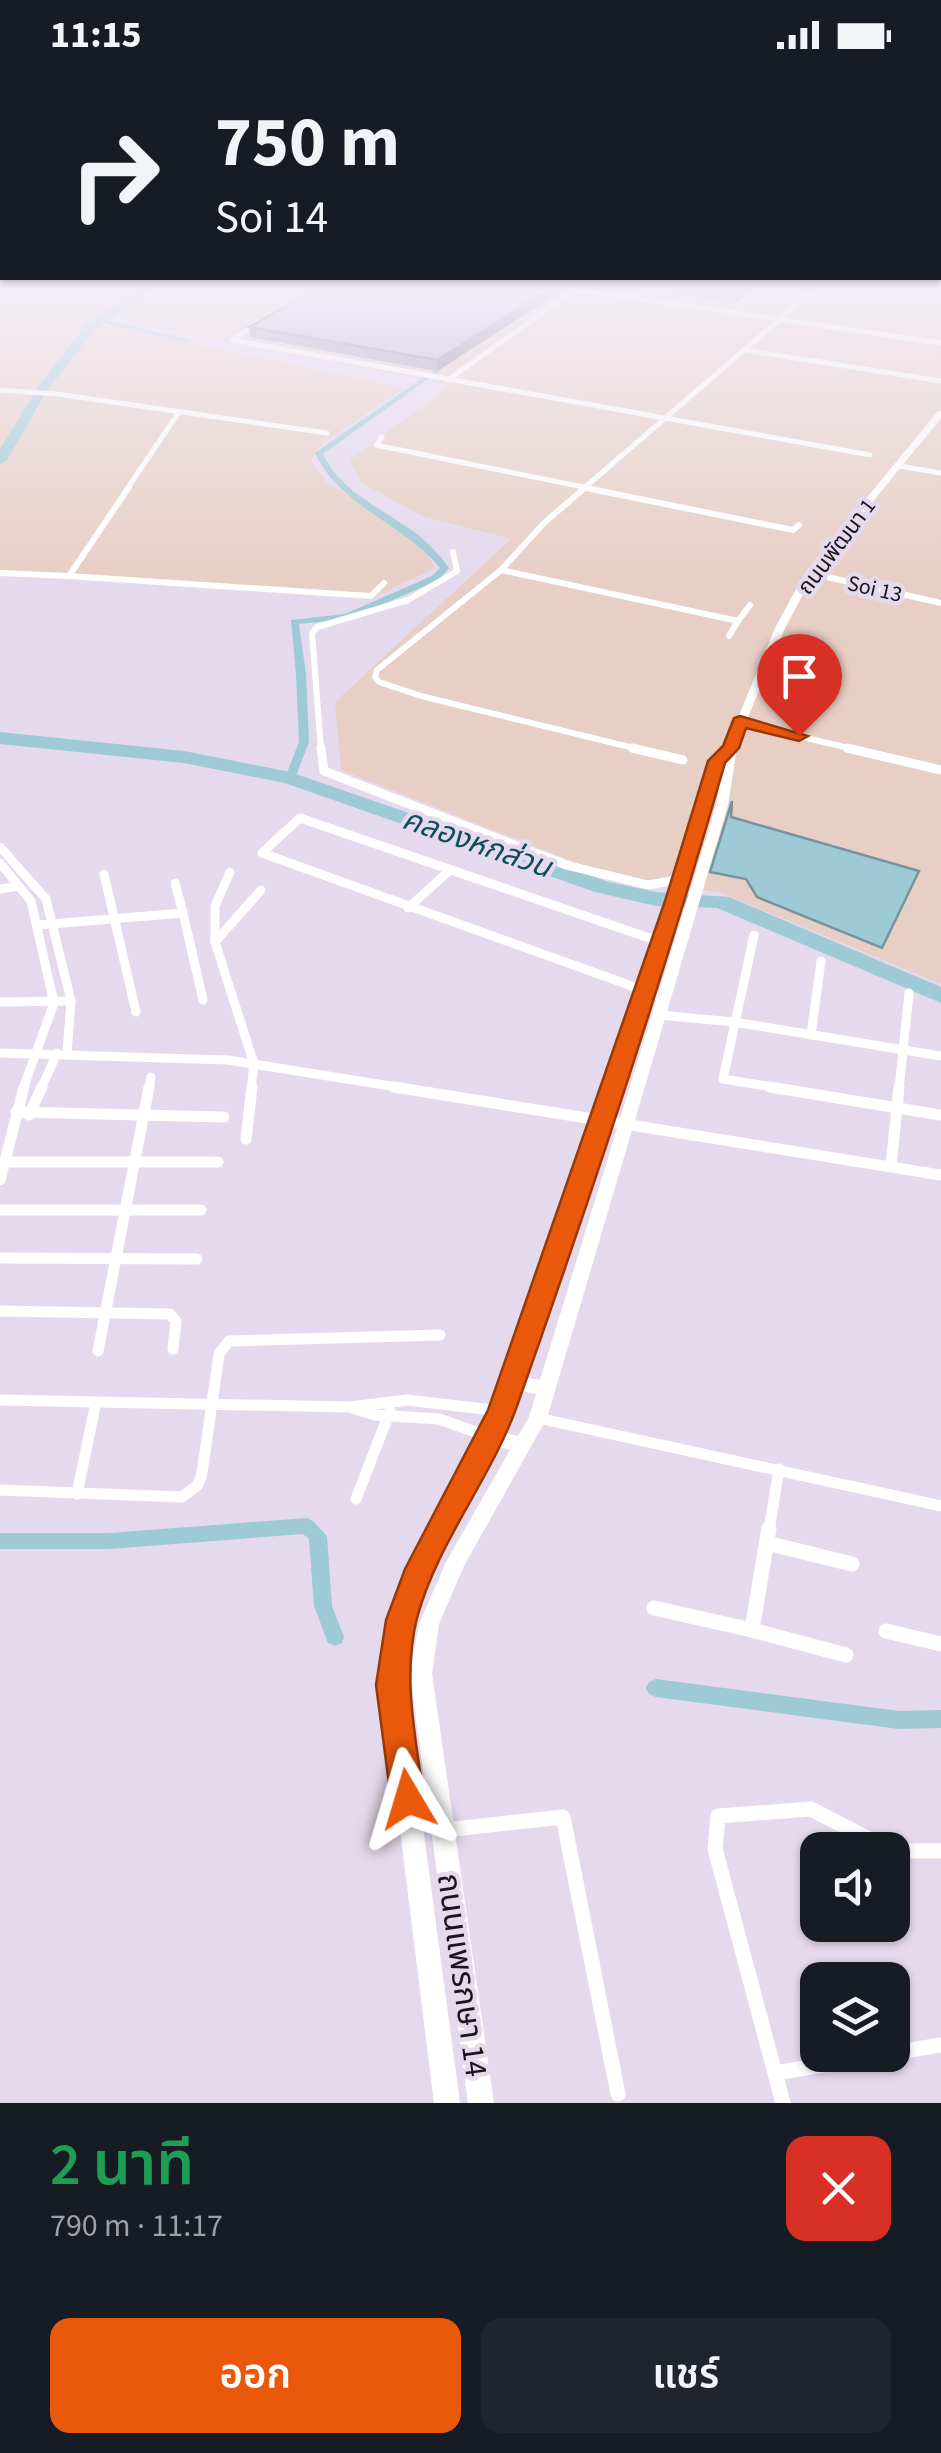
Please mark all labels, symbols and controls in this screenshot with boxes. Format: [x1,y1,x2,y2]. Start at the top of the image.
text: 11:15 [50,8,142,62]
text: 750 m [215,93,400,193]
icon: right [50,110,180,240]
text: Soi 14 [215,186,328,250]
street label: ถนนพัฒนา 1 [790,492,884,601]
street label: Soi 13 [844,567,905,611]
pin [757,634,842,737]
icon: arrive [772,649,827,704]
water label: คลองหกส่วน [397,798,559,890]
position arrow [356,1747,460,1851]
map controls [800,1832,910,2072]
button: sound [800,1832,910,1942]
street label: ถนนแพรกษา 14 [425,1871,499,2080]
button: layers [800,1962,910,2072]
text: 2 นาที [50,2123,194,2208]
button: close [786,2136,891,2241]
text: 790 m · 11:17 [50,2203,223,2249]
button: ออก [50,2318,461,2433]
button: แชร์ [481,2318,891,2433]

